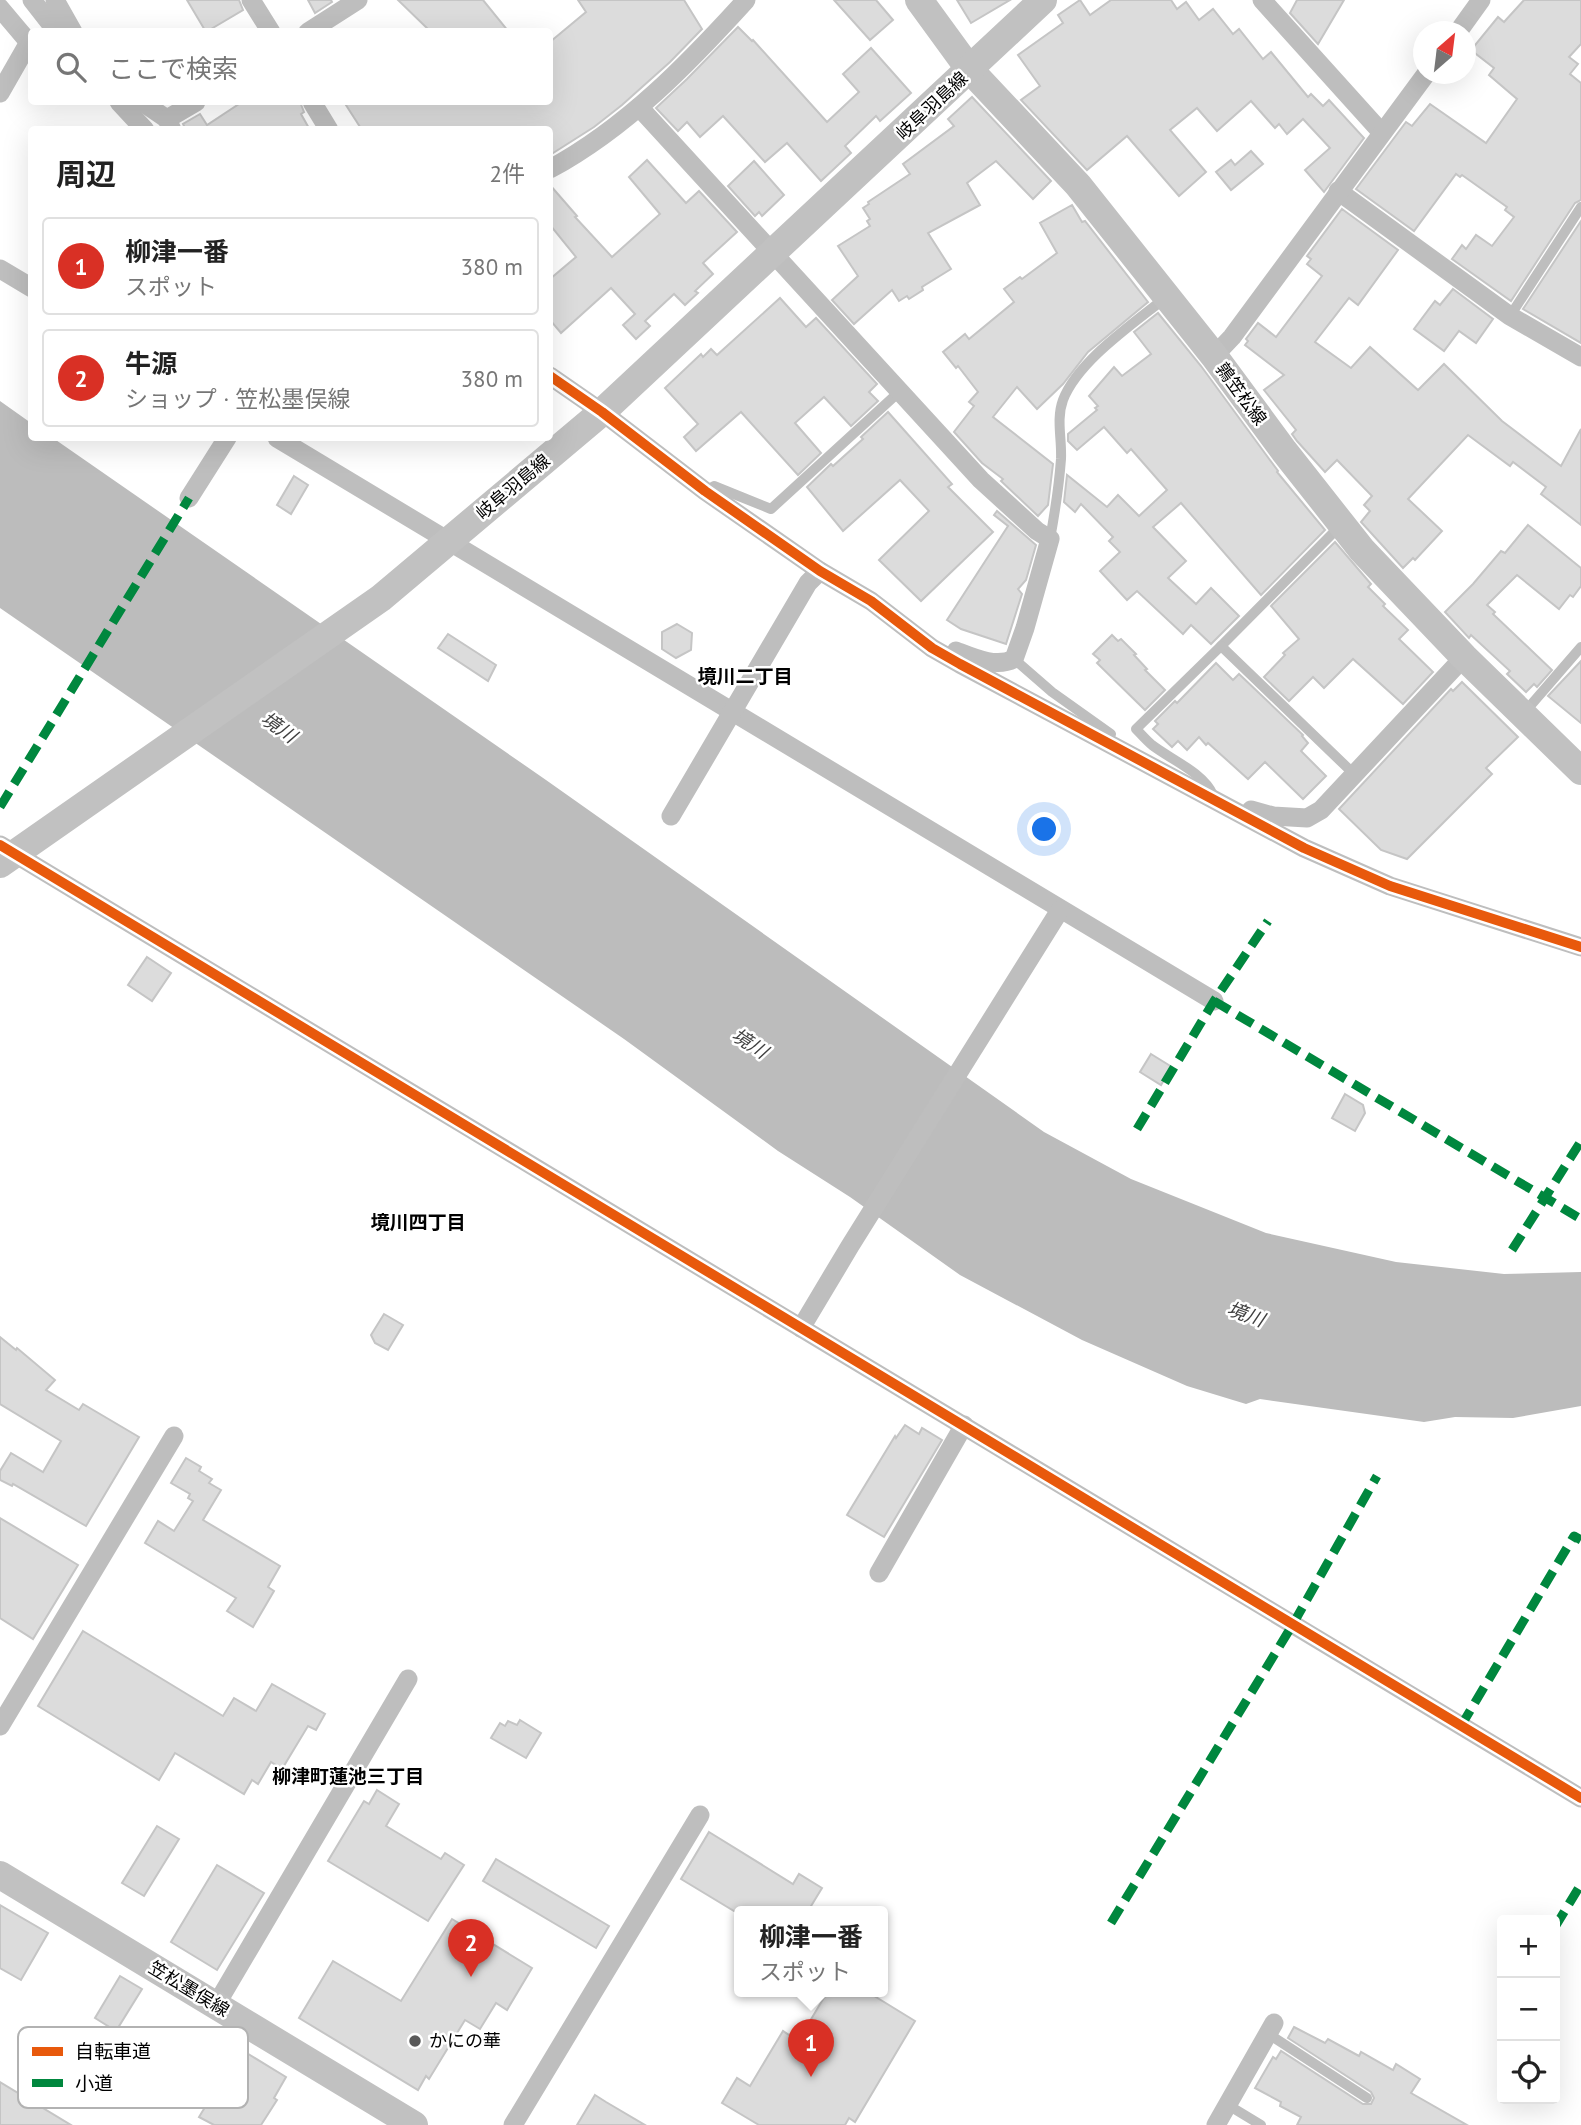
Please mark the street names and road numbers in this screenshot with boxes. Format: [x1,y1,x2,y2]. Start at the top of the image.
street label: 岐阜羽島線 [891,67,972,145]
street label: 鶉笠松線 [1211,358,1272,430]
street label: 岐阜羽島線 [471,449,555,524]
street label: 笠松墨俣線 [145,1956,234,2022]

